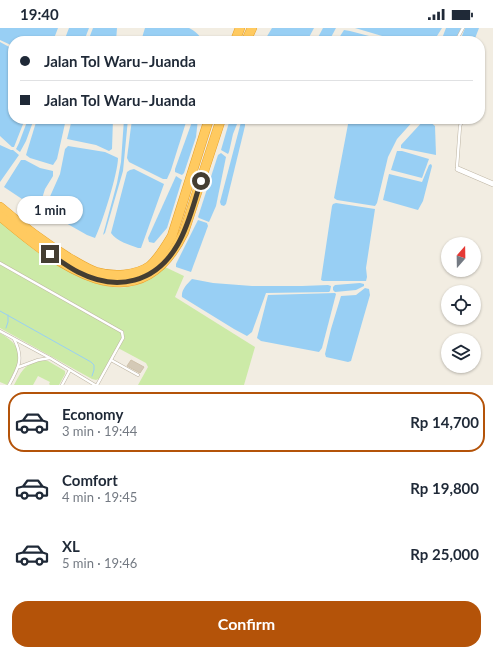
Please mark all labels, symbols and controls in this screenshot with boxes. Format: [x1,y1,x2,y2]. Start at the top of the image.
text: 19:40 [20,5,59,23]
text: Jalan Tol Waru–Juanda [44,52,196,70]
text: Jalan Tol Waru–Juanda [44,91,196,109]
route start [192,172,210,190]
callout: 1 min [17,196,83,224]
text: 1 min [34,202,66,218]
north arrow [441,237,481,277]
map controls [441,237,481,373]
route end [41,245,59,263]
button: locate [441,285,481,325]
button: layers [441,333,481,373]
icon: car [14,404,50,440]
text: Economy [62,405,123,423]
text: Rp 14,700 [410,413,479,431]
text: 3 min · 19:44 [62,423,137,439]
icon: car [14,470,50,506]
text: Comfort [62,471,118,489]
text: Rp 19,800 [410,479,479,497]
text: 4 min · 19:45 [62,489,137,505]
icon: car [14,536,50,572]
text: XL [62,537,80,555]
text: Rp 25,000 [410,545,479,563]
text: 5 min · 19:46 [62,555,137,571]
button: Confirm [12,601,481,647]

